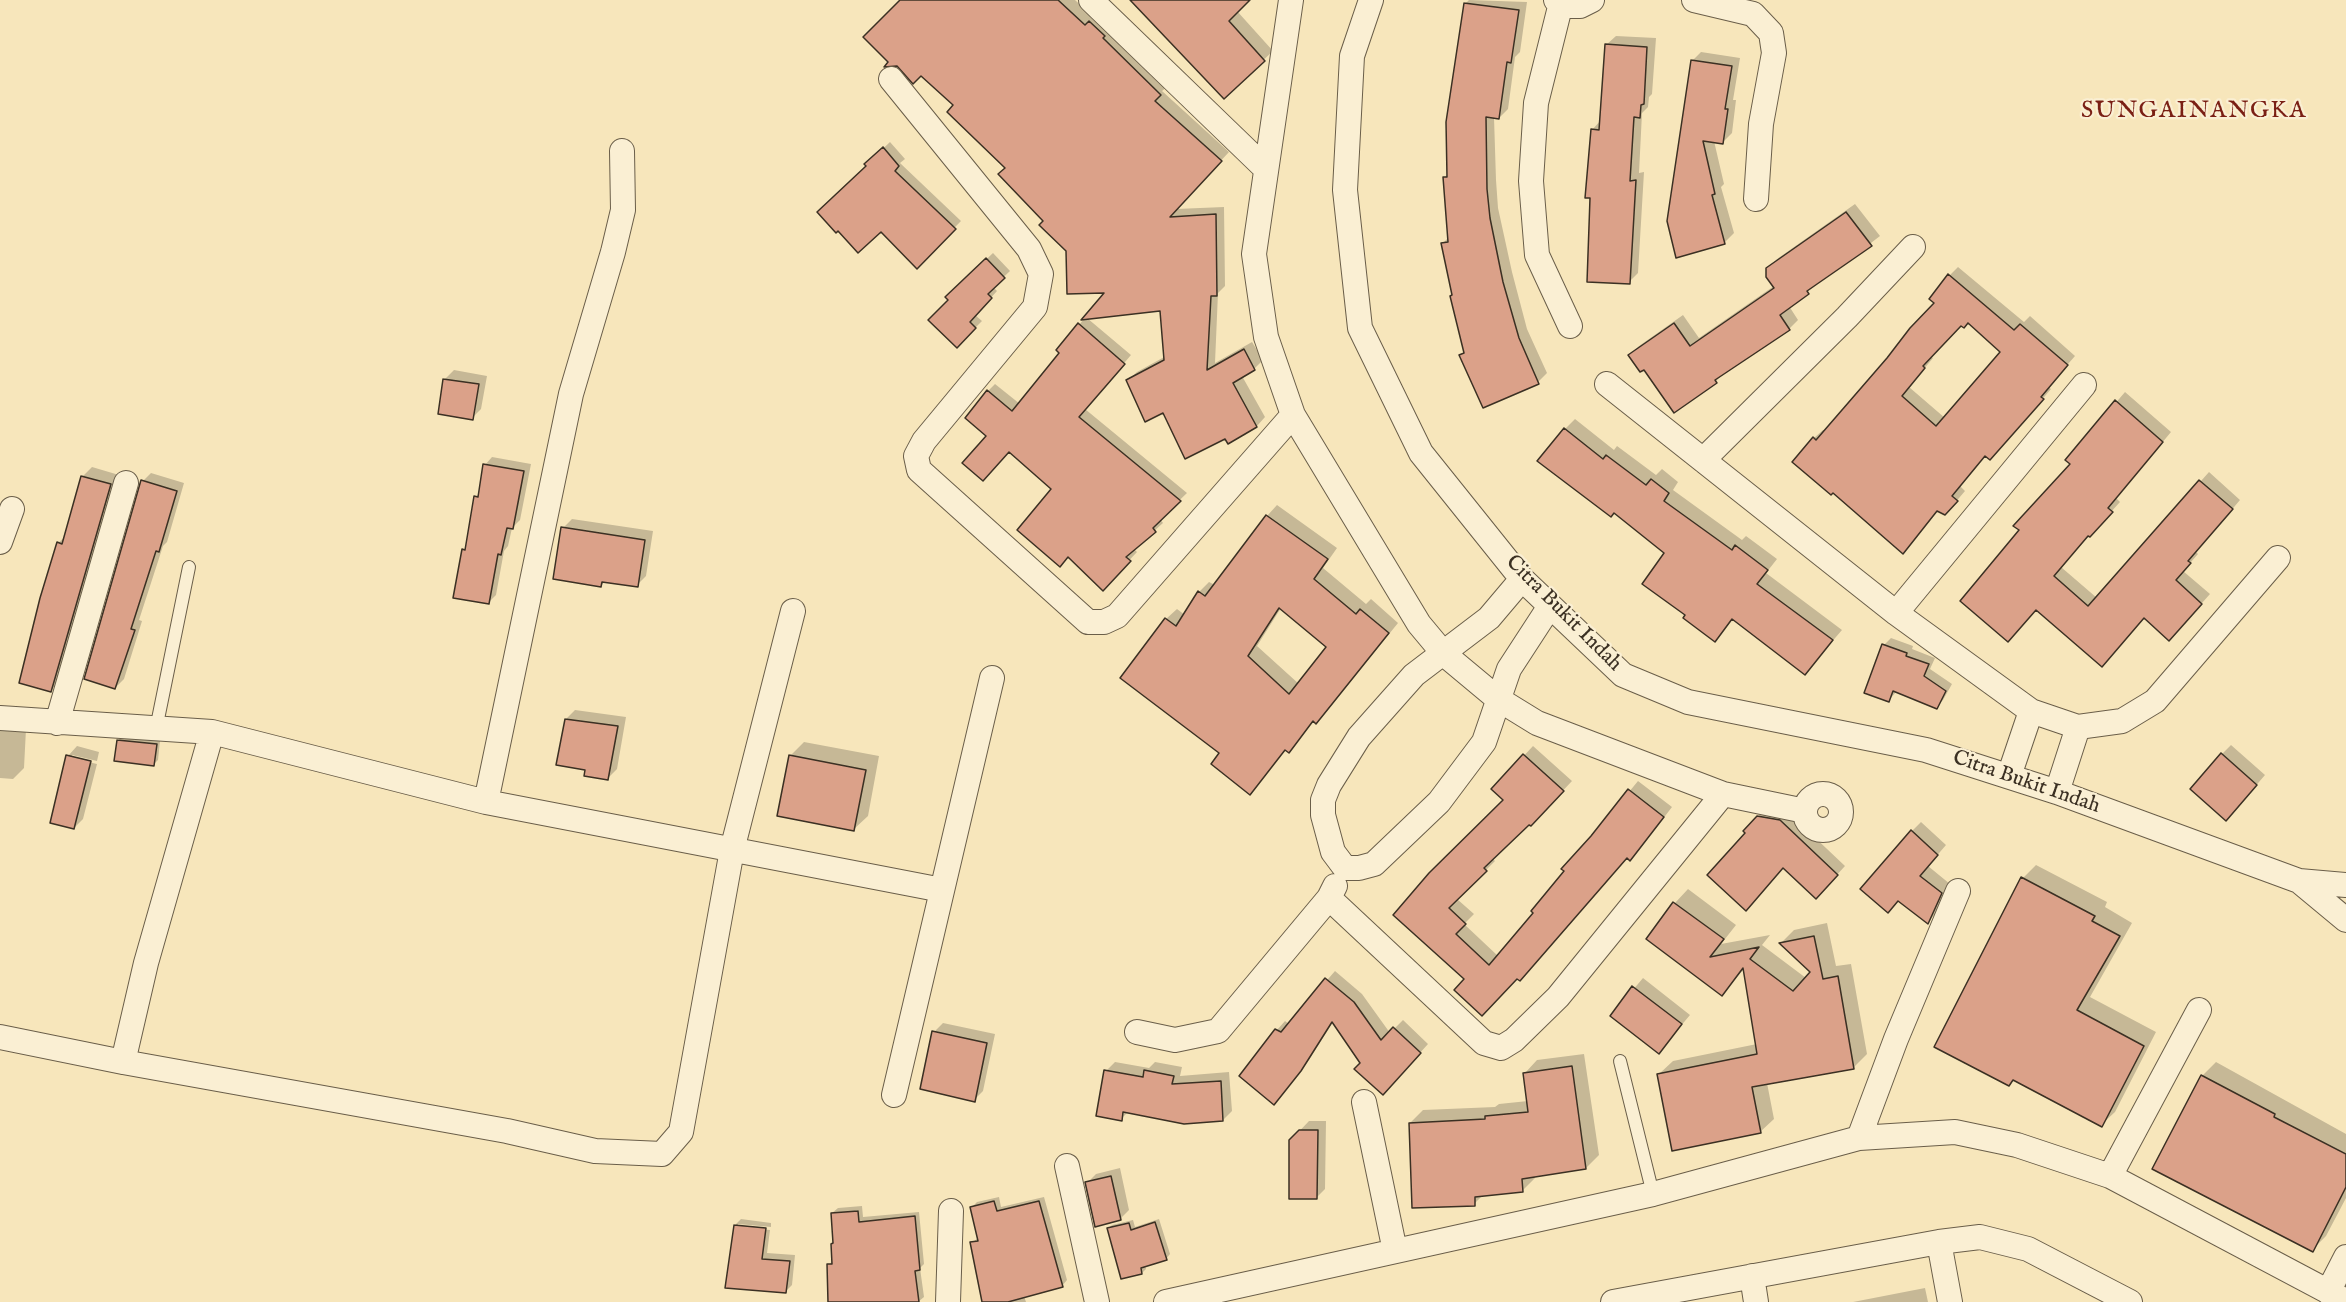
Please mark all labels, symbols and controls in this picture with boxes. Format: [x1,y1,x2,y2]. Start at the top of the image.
district label: SUNGAINANGKA [2081,98,2307,126]
street label: Citra Bukit Indah [1500,551,1626,677]
street label: Citra Bukit Indah [1949,746,2103,820]

